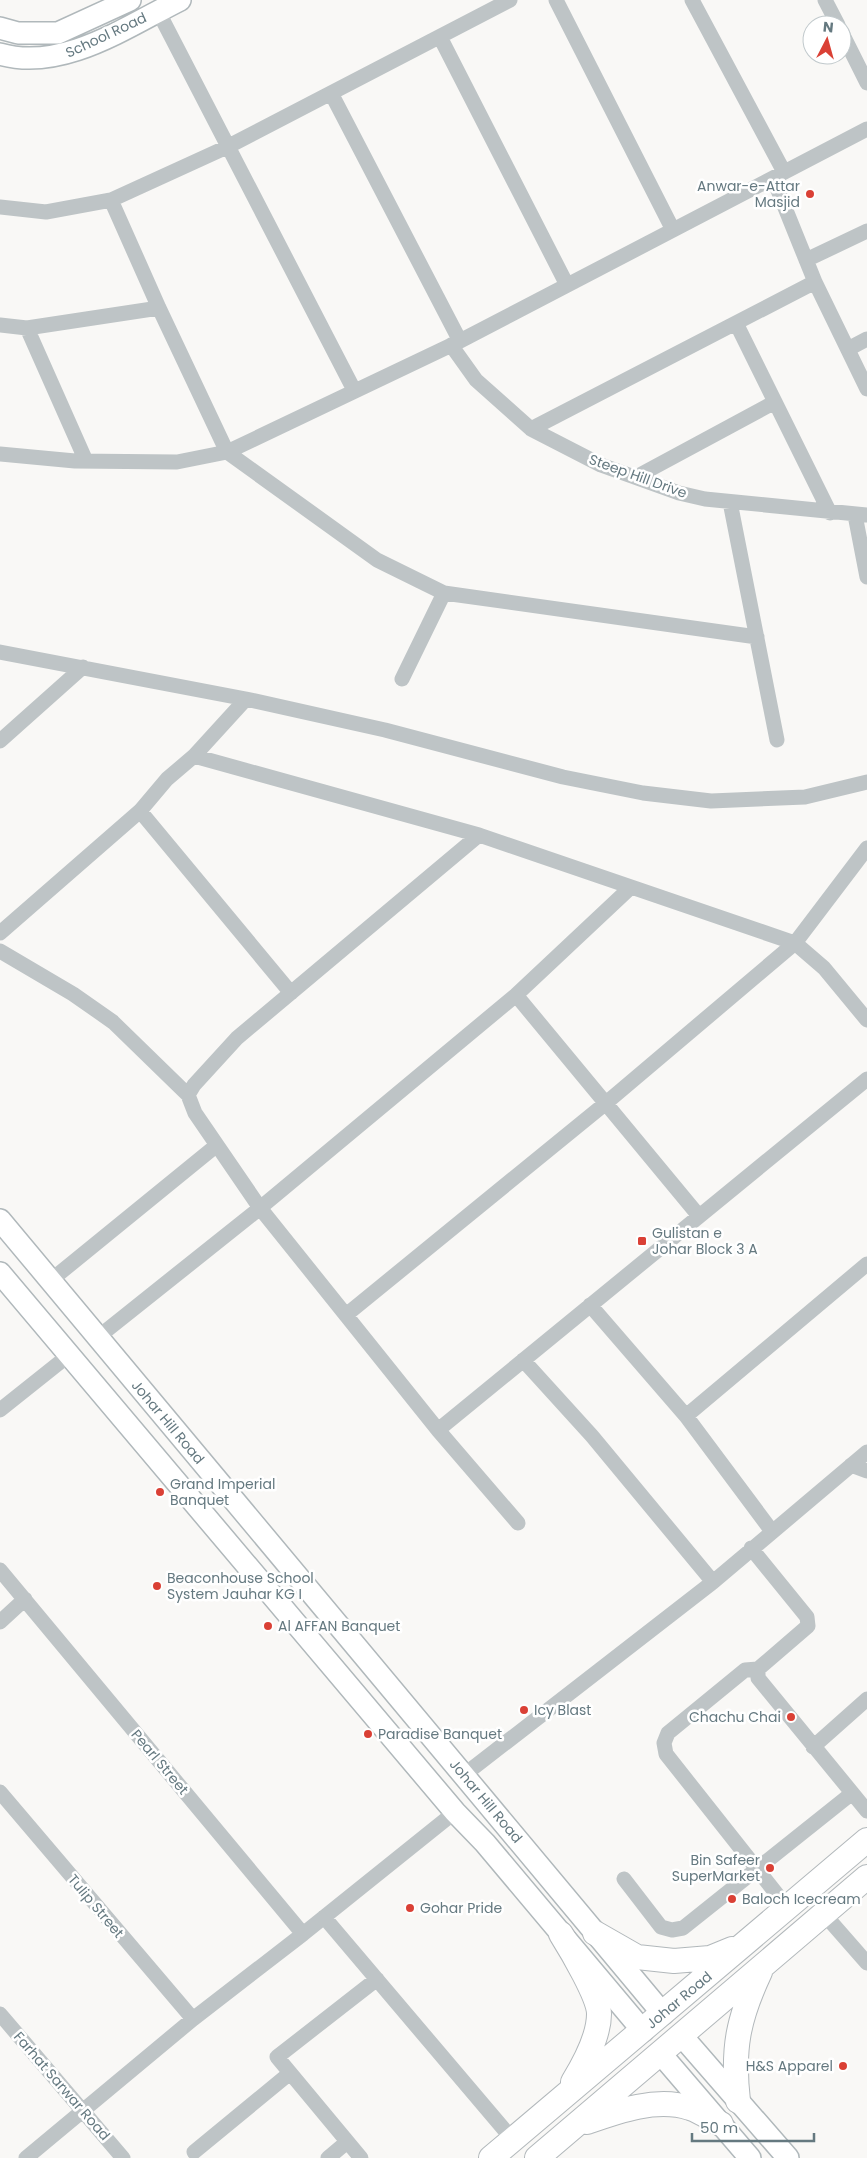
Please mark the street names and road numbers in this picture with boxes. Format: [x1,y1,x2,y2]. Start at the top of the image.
street label: School Road [62,8,150,62]
street label: Steep Hill Drive [586,449,690,503]
street label: Johar Hill Road [127,1376,209,1468]
street label: Pearl Street [127,1725,193,1799]
street label: Johar Hill Road [445,1755,527,1847]
street label: Tulip Street [63,1870,129,1942]
street label: Johar Road [642,1967,716,2033]
street label: Farhat Sarwar Road [9,2027,115,2145]

